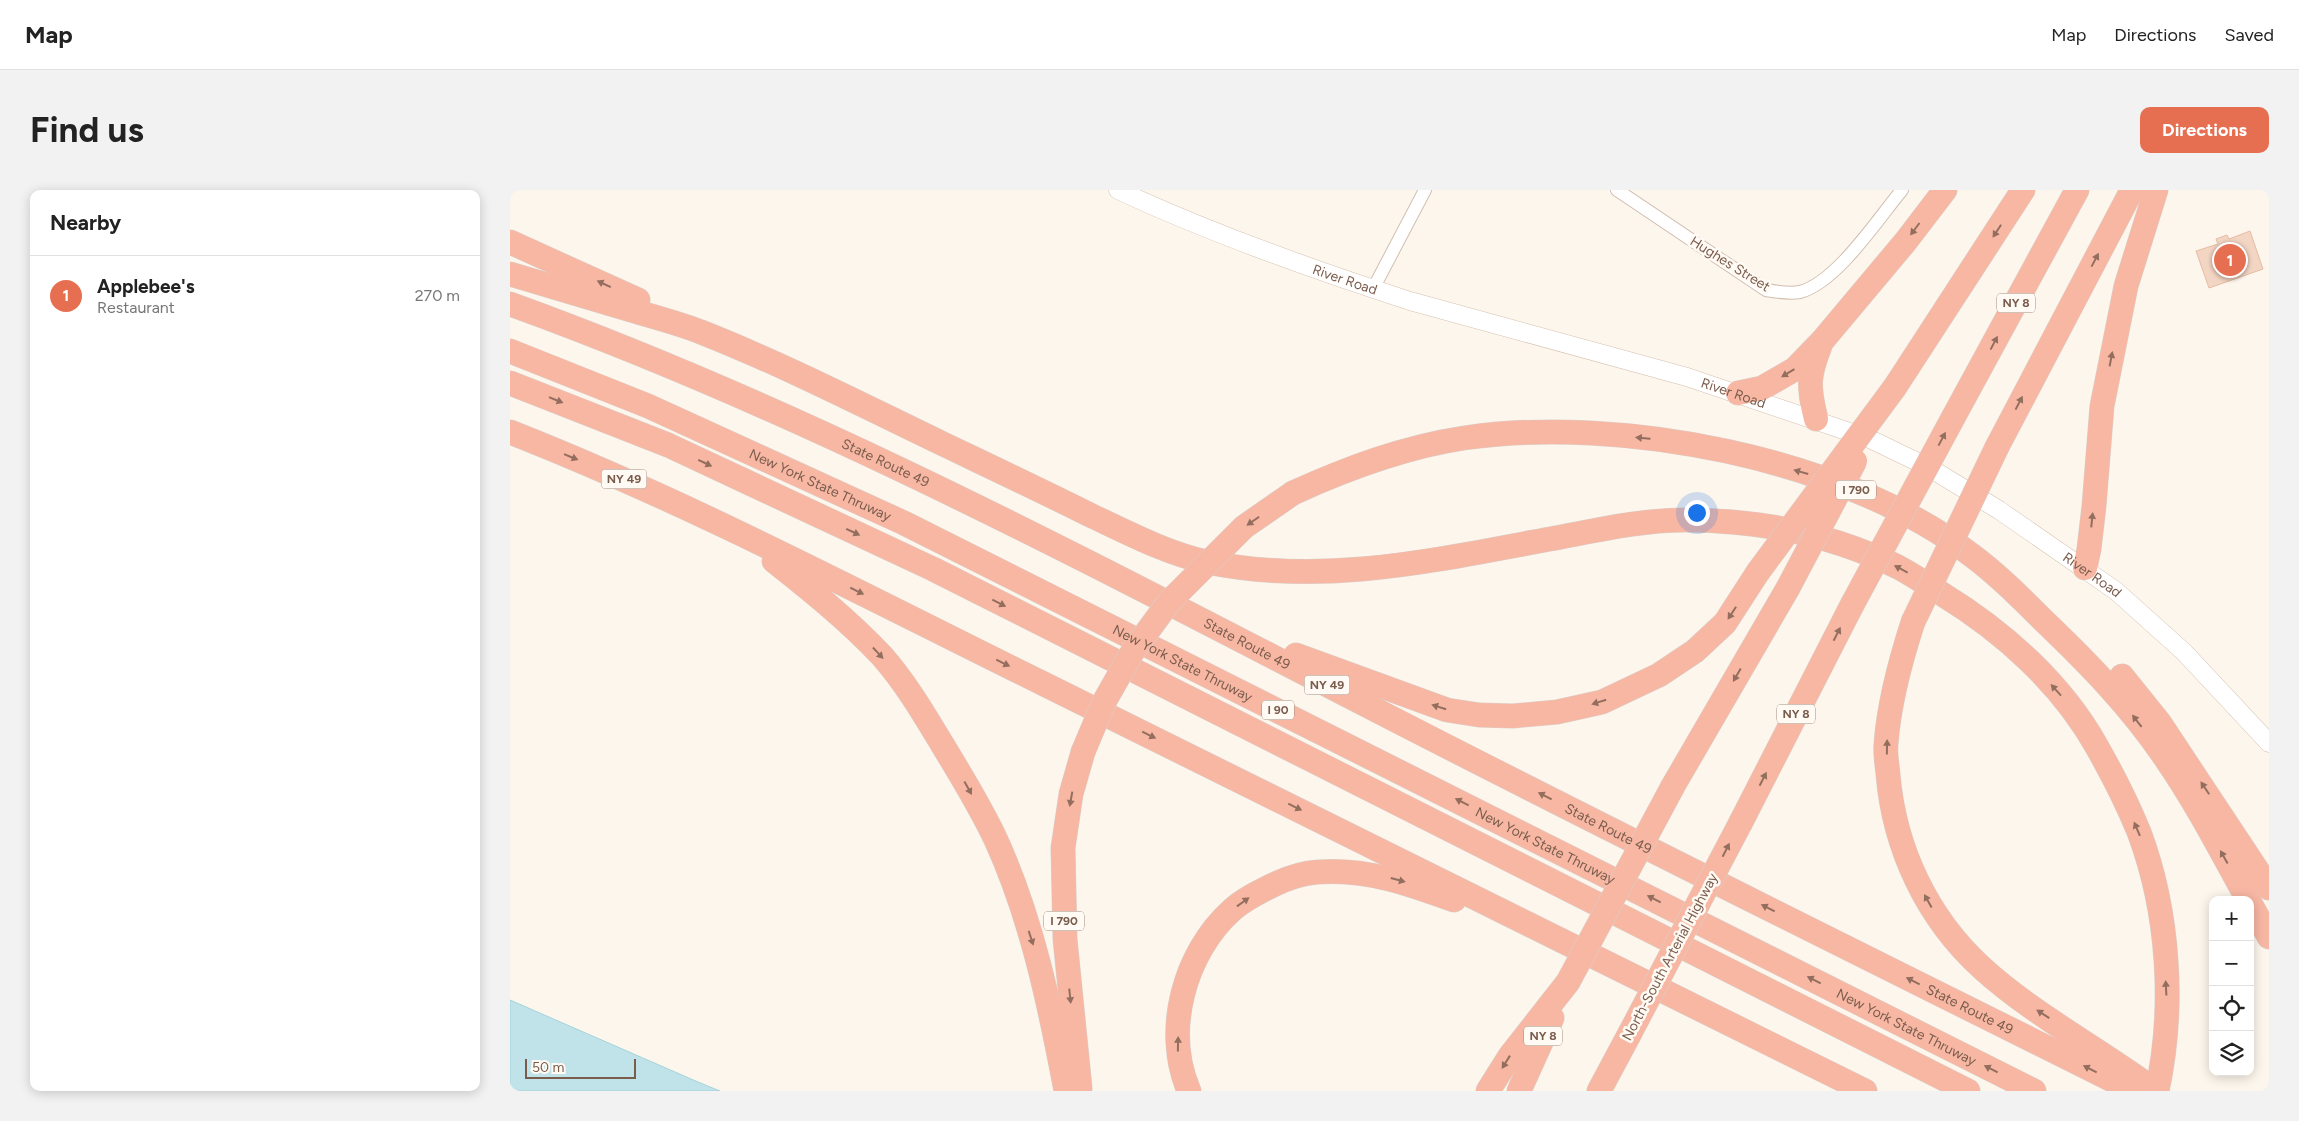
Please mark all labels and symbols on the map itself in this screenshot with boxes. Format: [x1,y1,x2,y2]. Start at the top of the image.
one-way arrow [1910,222,1921,235]
one-way arrow [1992,225,2002,238]
street label: Hughes Street [1687,233,1773,295]
pin: 1 [2214,241,2246,279]
one-way arrow [2091,253,2100,267]
street label: River Road [1310,260,1379,298]
one-way arrow [597,280,611,288]
road number: NY 8 [1997,294,2035,312]
one-way arrow [1990,335,1998,350]
one-way arrow [2108,351,2116,367]
one-way arrow [1781,368,1794,377]
street label: River Road [1699,374,1768,412]
one-way arrow [2015,396,2023,411]
one-way arrow [548,397,563,404]
one-way arrow [1938,431,1946,446]
one-way arrow [1634,434,1650,442]
street label: State Route 49 [839,435,932,491]
street label: New York State Thruway [747,445,895,525]
one-way arrow [564,453,579,461]
one-way arrow [698,459,712,467]
one-way arrow [1794,467,1809,475]
road number: NY 49 [602,470,646,488]
road number: I 790 [1836,480,1876,500]
your location [1684,500,1710,526]
one-way arrow [2088,512,2096,528]
one-way arrow [1247,516,1260,526]
one-way arrow [845,528,860,536]
street label: River Road [2060,549,2125,601]
one-way arrow [1894,565,1908,573]
one-way arrow [850,587,865,595]
one-way arrow [991,599,1006,607]
one-way arrow [1727,606,1737,620]
street label: State Route 49 [1201,614,1293,673]
street label: New York State Thruway [1110,621,1256,706]
one-way arrow [1833,627,1841,642]
one-way arrow [872,647,884,659]
one-way arrow [996,659,1010,667]
one-way arrow [1732,669,1741,682]
road number: NY 49 [1304,676,1350,694]
one-way arrow [2050,683,2061,696]
one-way arrow [1591,699,1606,707]
road number: I 90 [1262,700,1294,720]
one-way arrow [1431,703,1446,711]
road number: NY 8 [1777,704,1815,724]
one-way arrow [2131,715,2142,728]
one-way arrow [1142,731,1156,739]
one-way arrow [1883,738,1891,754]
one-way arrow [1759,772,1767,786]
one-way arrow [964,782,973,795]
one-way arrow [2200,782,2209,795]
one-way arrow [1066,792,1074,808]
one-way arrow [1538,792,1552,800]
one-way arrow [1454,798,1469,806]
street label: State Route 49 [1562,799,1655,857]
one-way arrow [1287,803,1302,811]
street label: New York State Thruway [1473,803,1619,888]
one-way arrow [2133,822,2141,836]
one-way arrow [1722,843,1730,858]
one-way arrow [2220,851,2229,864]
street label: North-South Arterial Highway [1619,870,1722,1044]
one-way arrow [1390,877,1405,885]
one-way arrow [1646,895,1661,903]
one-way arrow [1924,895,1933,908]
one-way arrow [1236,897,1250,907]
one-way arrow [1761,904,1775,912]
road number: I 790 [1044,911,1084,930]
one-way arrow [1027,930,1035,945]
one-way arrow [1807,976,1821,984]
one-way arrow [1906,977,1921,985]
street label: State Route 49 [1923,980,2016,1038]
one-way arrow [2161,980,2169,996]
street label: New York State Thruway [1834,985,1980,1069]
one-way arrow [1066,988,1074,1004]
one-way arrow [2036,1009,2050,1019]
road number: NY 8 [1524,1026,1562,1046]
one-way arrow [1175,1036,1183,1052]
scale bar [525,1056,636,1079]
one-way arrow [1501,1056,1511,1069]
one-way arrow [1983,1065,1998,1073]
one-way arrow [2083,1065,2097,1073]

